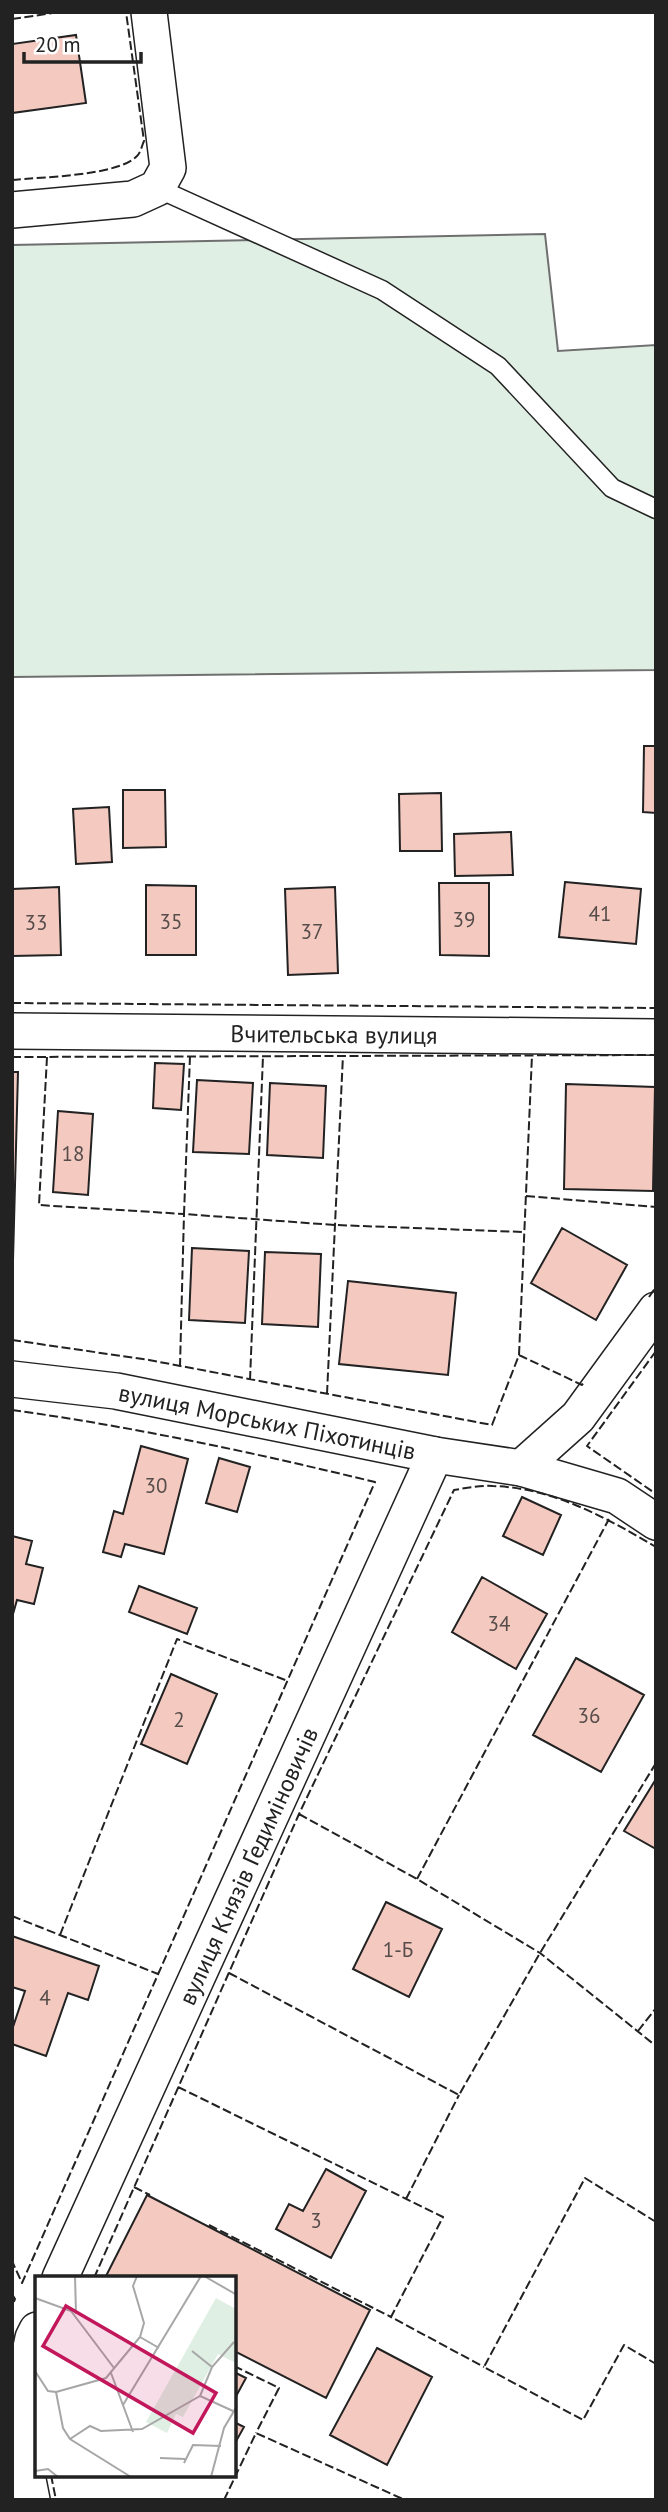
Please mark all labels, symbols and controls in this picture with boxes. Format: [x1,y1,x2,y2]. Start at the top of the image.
scale bar [24,21,142,65]
text: 20 m [35,31,81,58]
house number: 41 [589,900,611,927]
house number: 39 [453,906,475,933]
house number: 35 [160,908,182,935]
house number: 33 [25,909,47,936]
house number: 37 [301,918,323,945]
street label: Вчительська вулиця [230,1018,438,1050]
house number: 18 [62,1140,84,1167]
street label: вулиця Морських Піхотинців [116,1376,419,1466]
house number: 30 [145,1472,167,1499]
house number: 34 [488,1610,510,1637]
house number: 36 [578,1702,600,1729]
house number: 2 [173,1706,185,1733]
street label: вулиця Князів Ґедиміновичів [171,1722,325,2010]
house number: 1-Б [383,1936,413,1963]
house number: 4 [39,1984,51,2011]
house number: 3 [310,2207,322,2234]
inset map [35,2276,236,2477]

